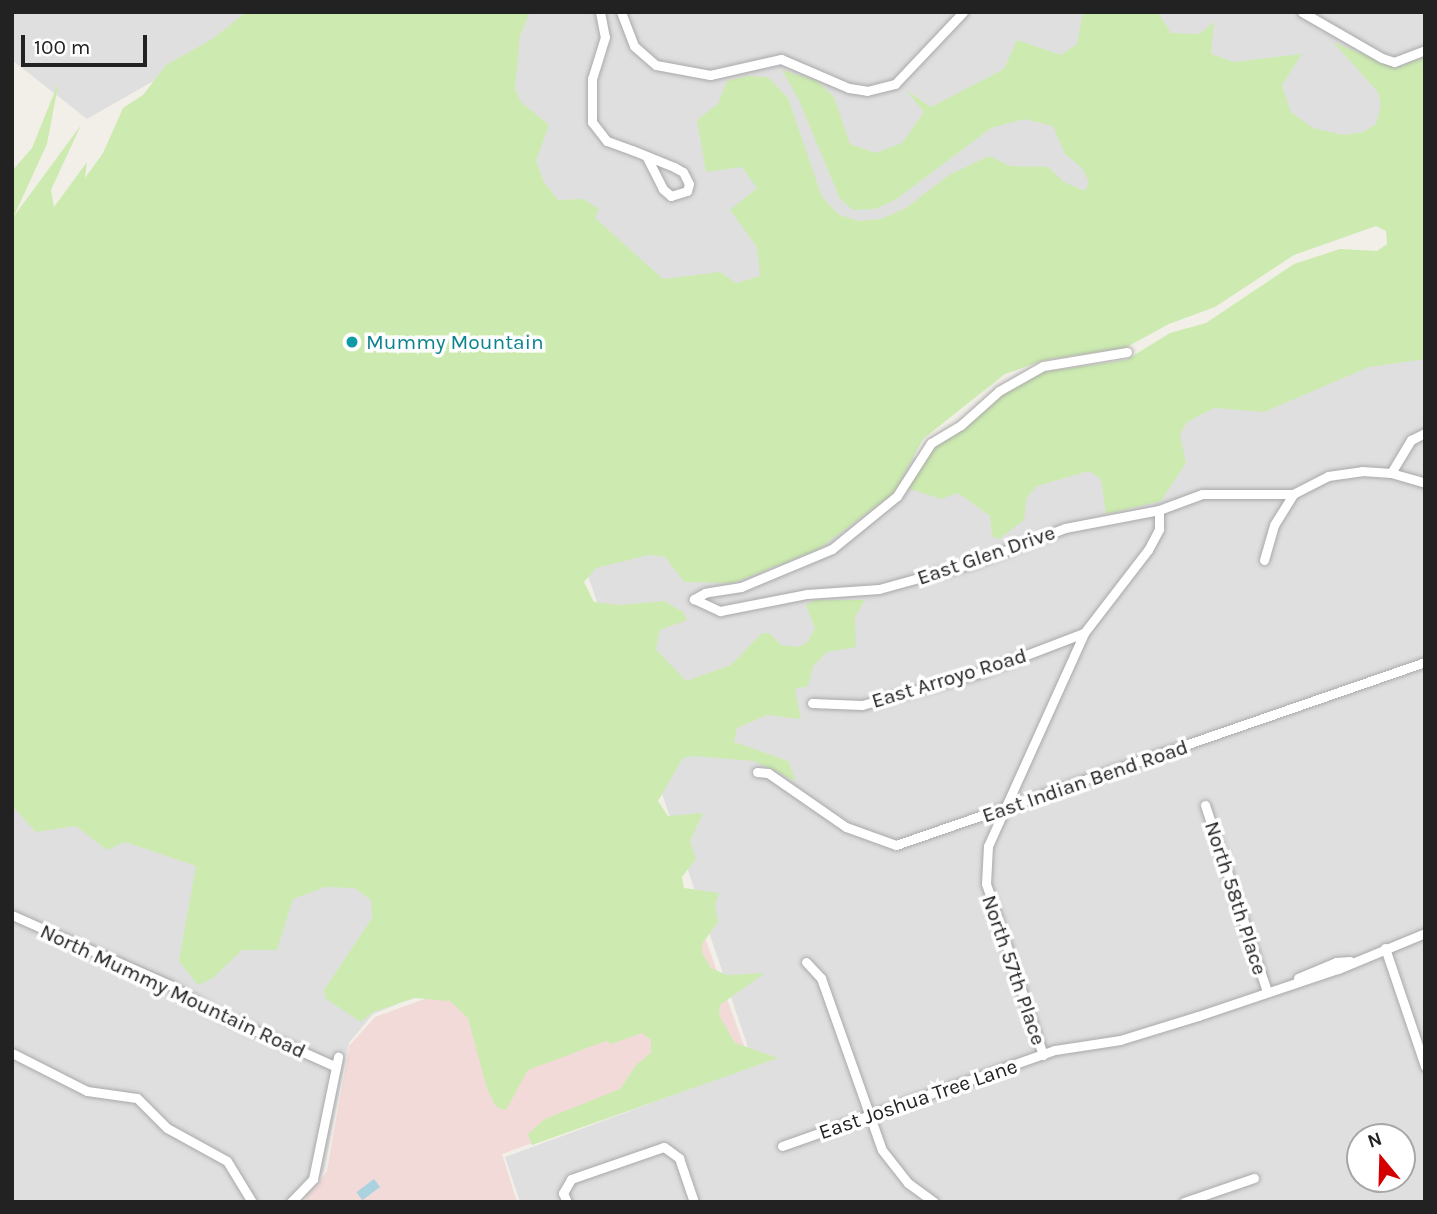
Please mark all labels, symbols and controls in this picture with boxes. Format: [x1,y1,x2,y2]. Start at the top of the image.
scale bar [24,21,150,65]
text: 100 m [34,35,91,59]
place label: Mummy Mountain [366,329,544,355]
marker: Mummy Mountain [344,334,360,350]
street label: East Glen Drive [914,520,1058,590]
street label: East Arroyo Road [869,642,1029,714]
street label: East Indian Bend Road [979,734,1191,828]
street label: North 58th Place [1199,818,1273,978]
street label: North 57th Place [977,892,1051,1048]
street label: North Mummy Mountain Road [36,918,310,1064]
street label: East Joshua Tree Lane [815,1053,1021,1145]
north arrow [1346,1123,1416,1193]
text: N [1365,1127,1385,1153]

